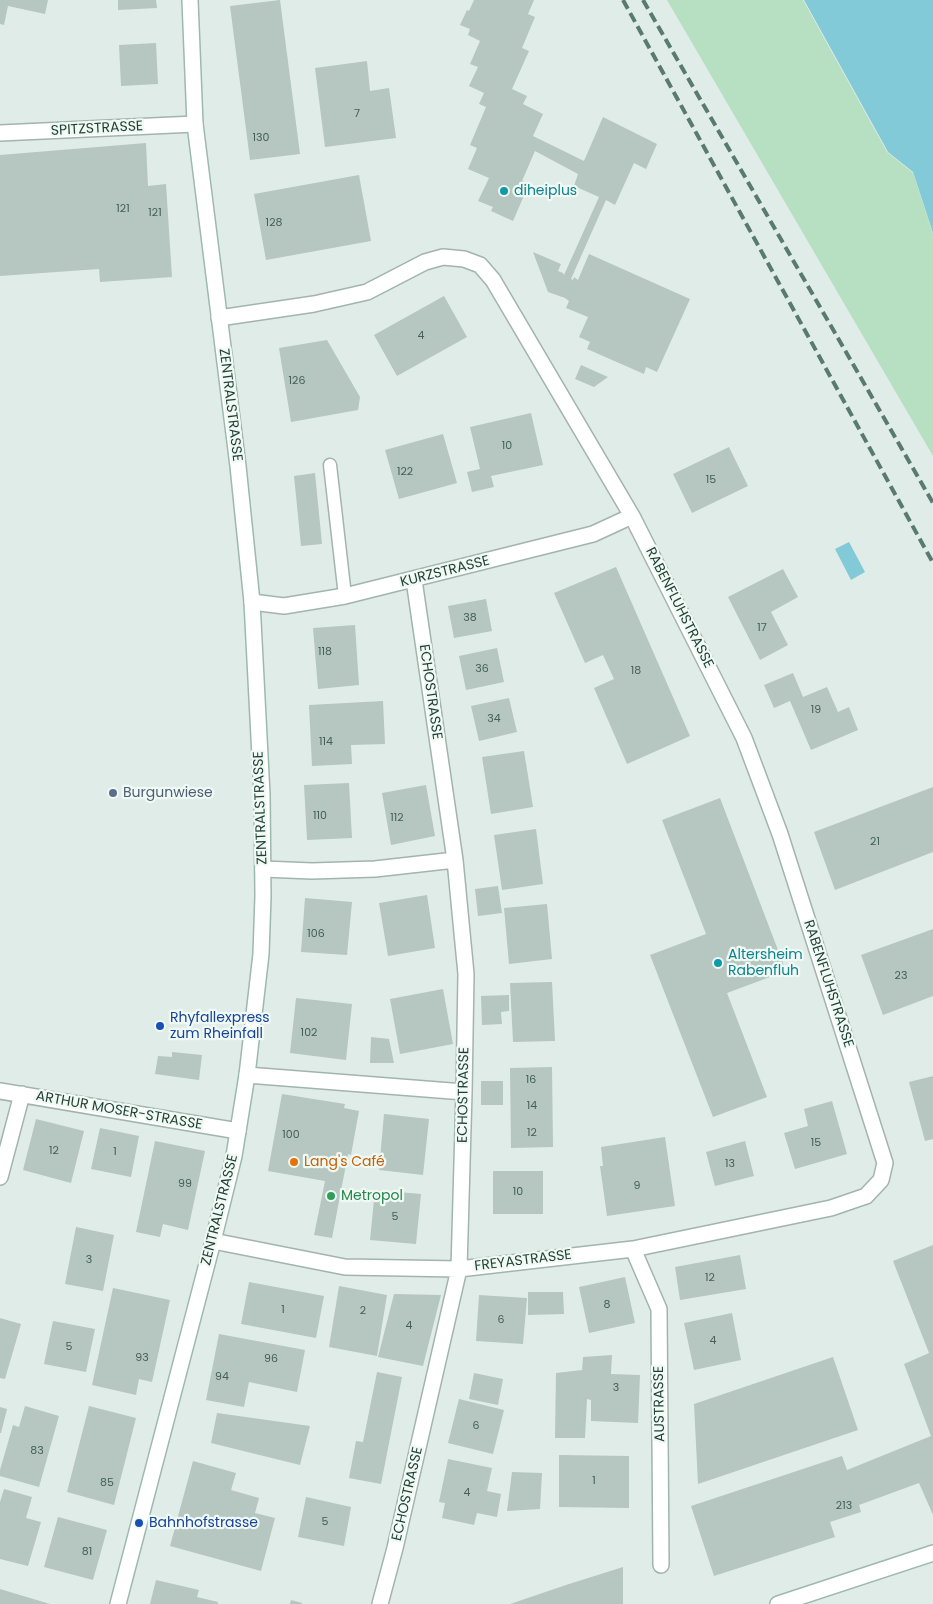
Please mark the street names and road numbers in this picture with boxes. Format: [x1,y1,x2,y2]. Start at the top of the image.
street label: SPITZSTRASSE [50,118,144,140]
street label: ZENTRALSTRASSE [215,348,245,462]
street label: RABENFLUHSTRASSE [641,545,717,671]
street label: KURZSTRASSE [399,553,491,591]
street label: ECHOSTRASSE [415,643,445,741]
street label: ZENTRALSTRASSE [251,751,271,865]
street label: RABENFLUHSTRASSE [799,918,857,1050]
street label: ECHOSTRASSE [455,1047,473,1143]
street label: ARTHUR MOSER-STRASSE [34,1088,204,1134]
street label: ZENTRALSTRASSE [198,1153,242,1267]
street label: FREYASTRASSE [473,1247,573,1275]
street label: AUSTRASSE [651,1366,669,1442]
street label: ECHOSTRASSE [389,1445,427,1543]

